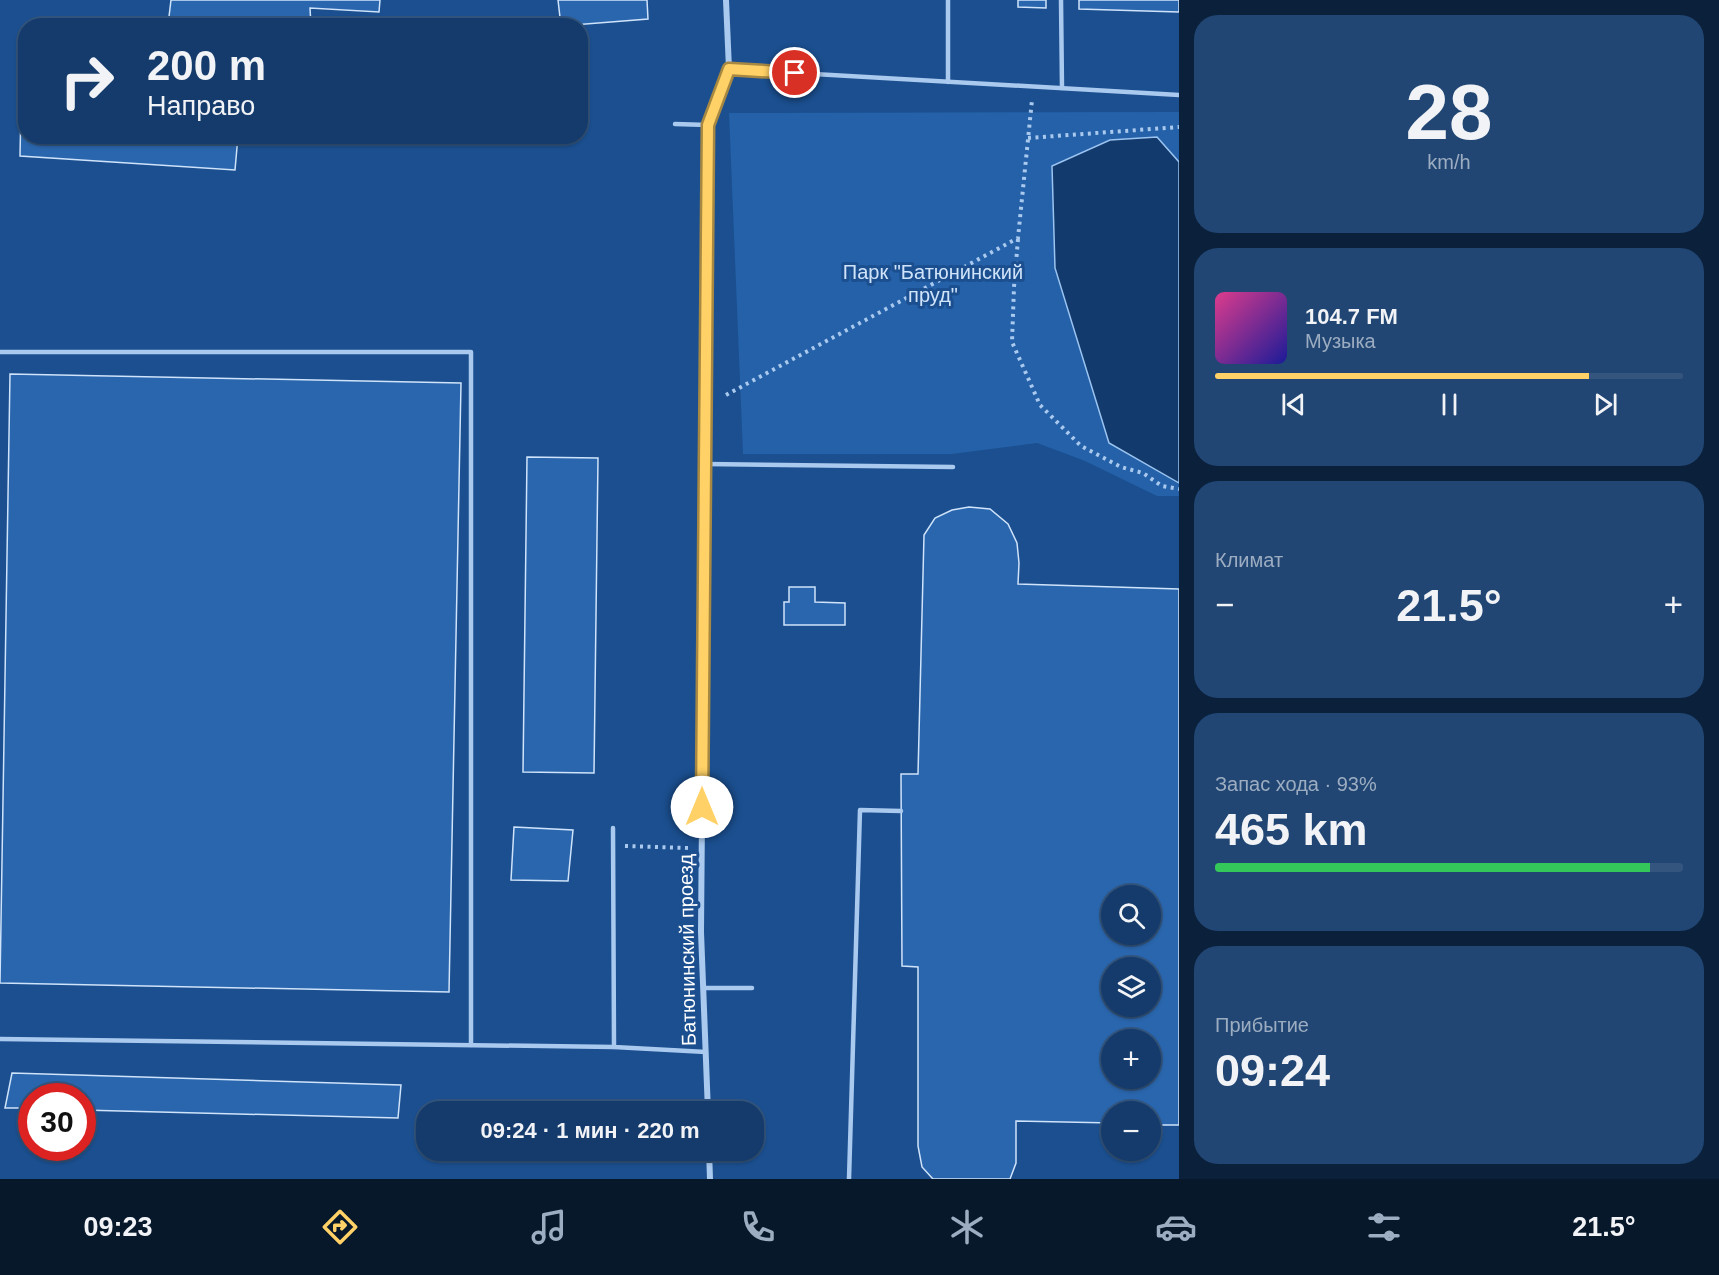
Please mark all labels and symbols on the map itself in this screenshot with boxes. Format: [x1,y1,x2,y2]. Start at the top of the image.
pin [769,47,820,98]
park label: Парк "Батюнинский пруд" [843,261,1023,306]
position arrow [670,775,734,839]
street label: Батюнинский проезд [674,853,700,1046]
speed limit sign: 30 [18,1083,96,1161]

